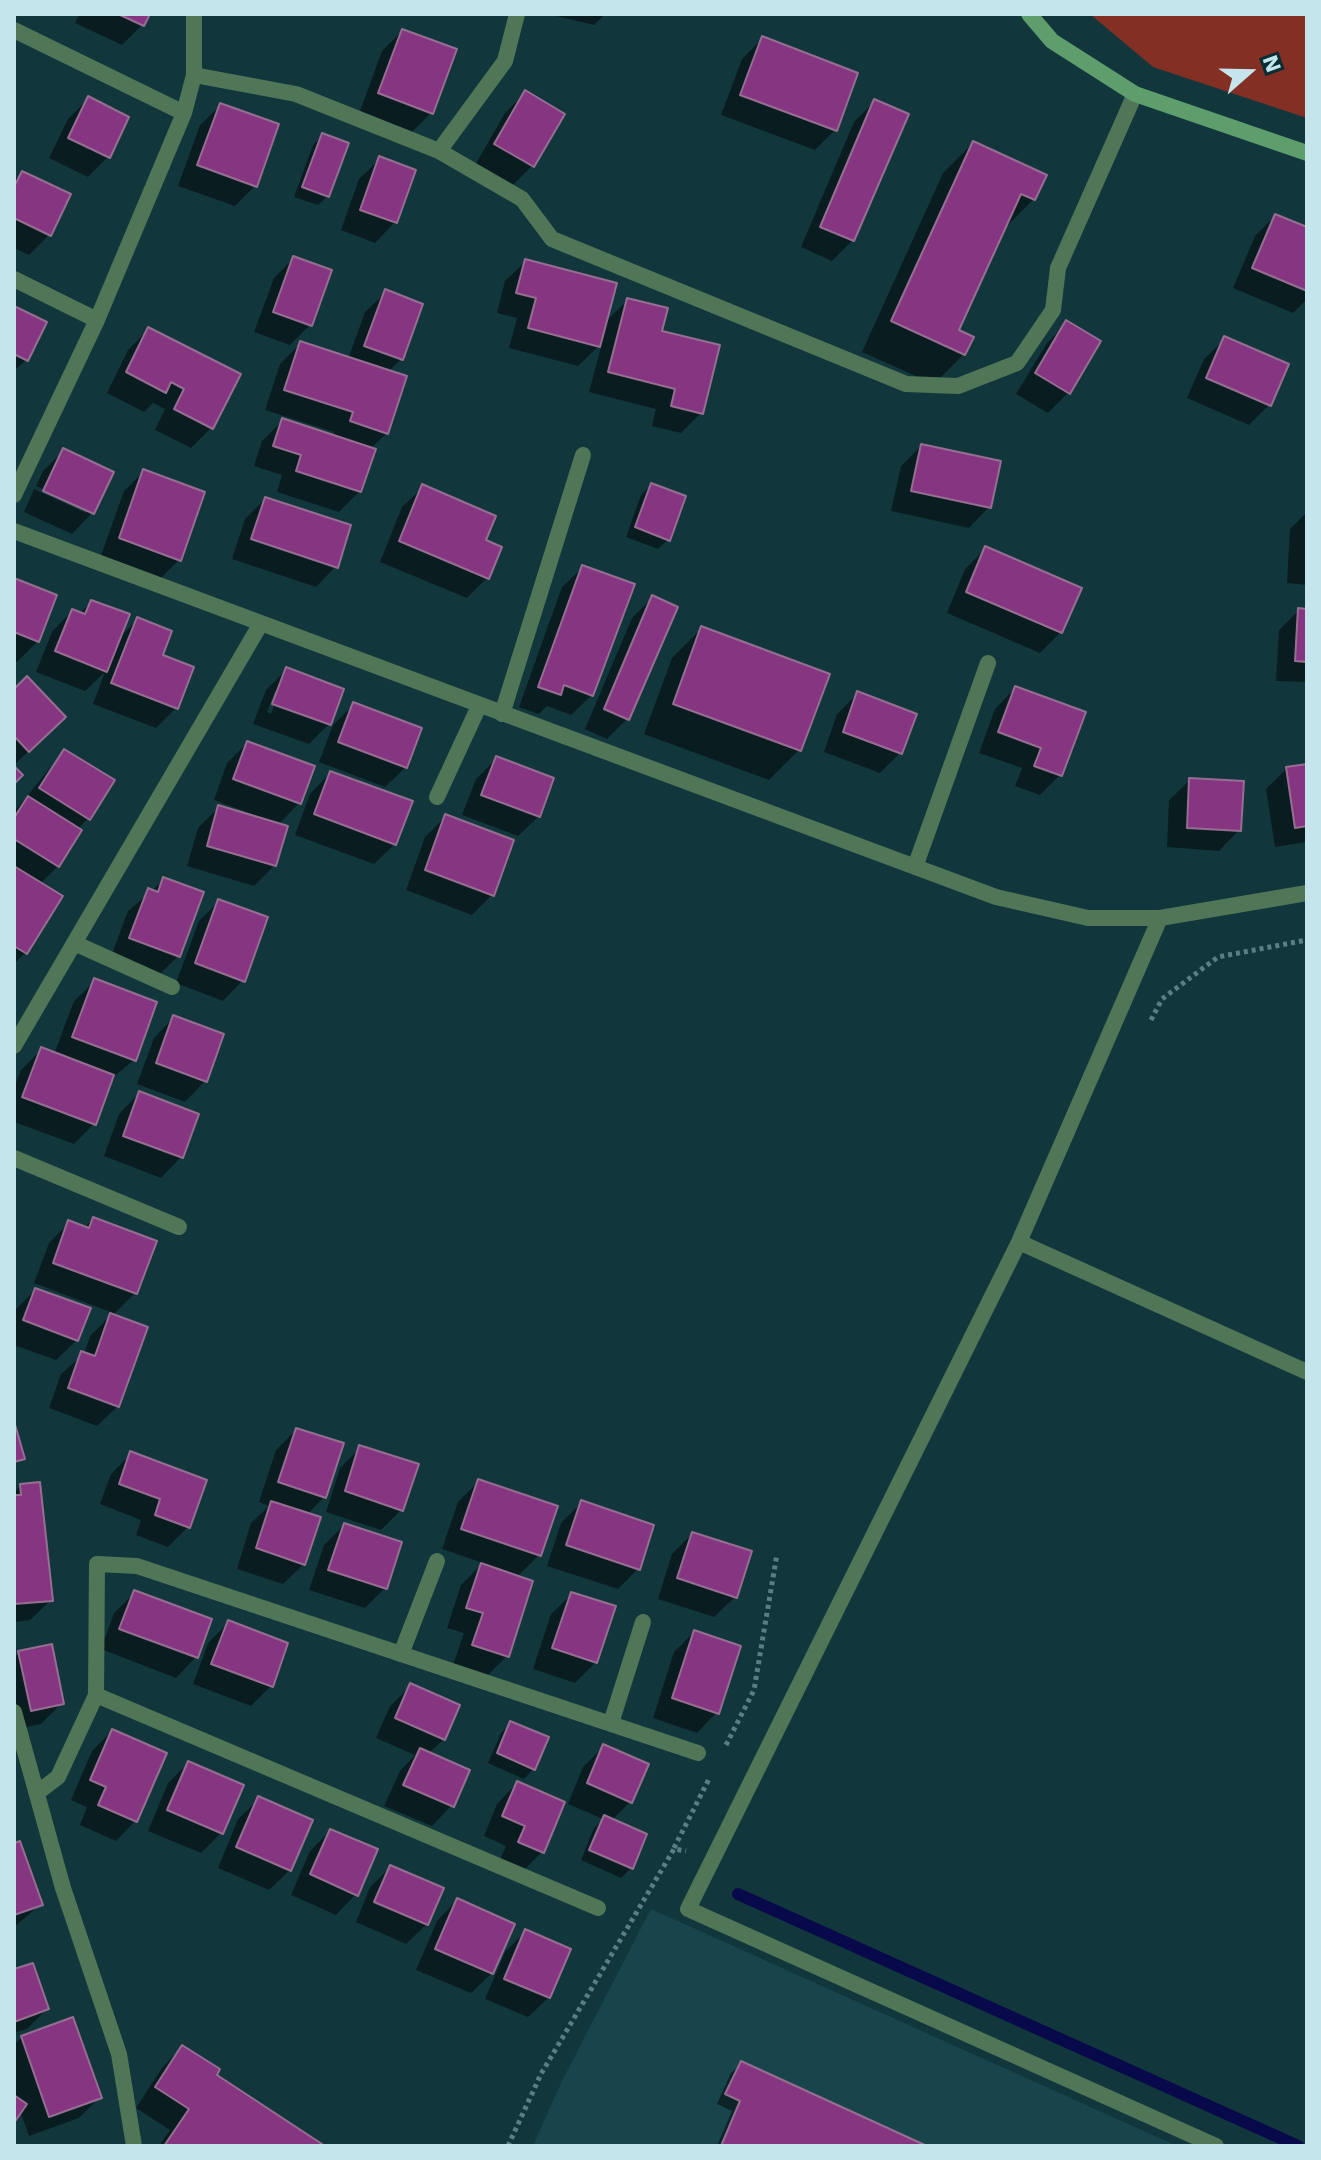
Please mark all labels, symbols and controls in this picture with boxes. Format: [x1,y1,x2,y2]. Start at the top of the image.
north arrow [1209,32,1289,112]
text: N [1257,52,1287,76]

